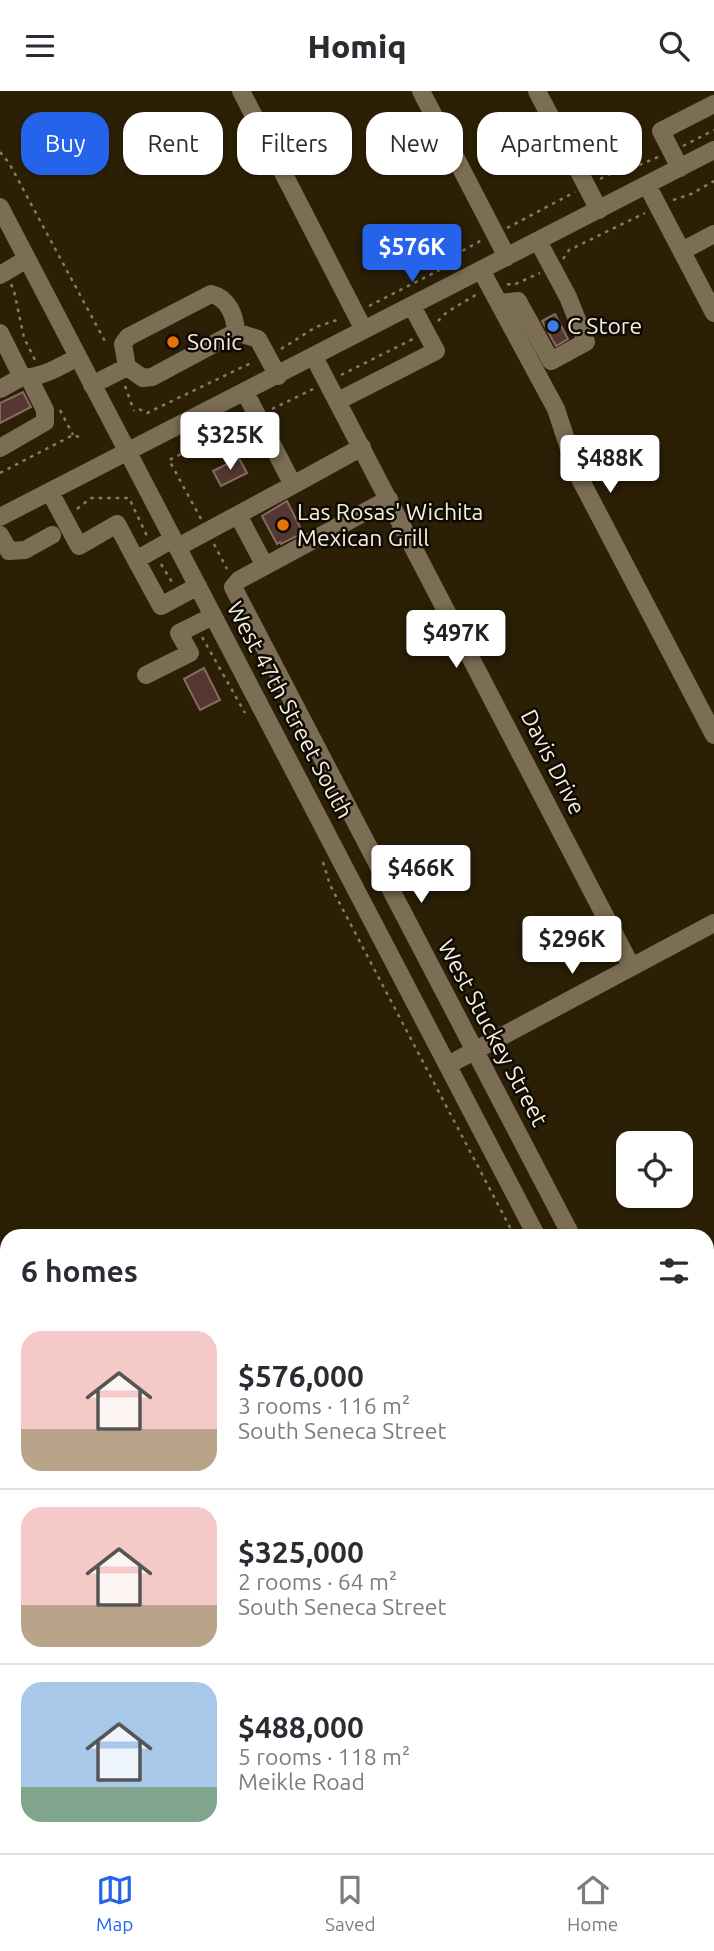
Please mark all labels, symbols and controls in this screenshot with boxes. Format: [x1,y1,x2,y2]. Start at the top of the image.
icon: menu [21,27,59,65]
icon: search [655,27,693,65]
text: Homiq [307,28,407,64]
chip: Buy [21,112,109,175]
chip: Rent [123,112,223,175]
chip: Filters [237,112,352,175]
chip: New [366,112,463,175]
chip: Apartment [477,112,642,175]
pin: $576K [363,225,461,284]
text: $576K [378,234,446,259]
place label: C Store [567,313,642,338]
marker: C Store [545,318,561,334]
place label: Sonic [187,329,242,354]
marker: Sonic [165,334,181,350]
pin: $325K [181,413,279,472]
text: $325K [196,422,264,447]
pin: $488K [561,435,659,495]
text: $488K [576,445,644,470]
place label: Las Rosas' Wichita Mexican Grill [297,499,483,550]
marker: Las Rosas' Wichita Mexican Grill [275,517,291,533]
street label: West 47th Street South [223,597,358,822]
pin: $497K [407,611,505,670]
text: $497K [422,620,490,645]
street label: Davis Drive [516,705,591,818]
pin: $466K [372,845,470,905]
text: $466K [387,855,455,880]
pin: $296K [523,917,621,976]
text: $296K [538,926,606,951]
street label: West Stuckey Street [434,935,553,1130]
map controls [616,1131,693,1208]
button: locate [616,1131,693,1208]
icon: filters [655,1252,693,1290]
text: 6 homes [21,1254,138,1288]
icon: home [77,1359,161,1443]
text: $576,000 [238,1359,364,1393]
text: 3 rooms · 116 m² [238,1393,410,1418]
text: South Seneca Street [238,1418,447,1443]
icon: home [77,1535,161,1619]
text: $325,000 [238,1535,364,1569]
text: 2 rooms · 64 m² [238,1569,397,1594]
text: South Seneca Street [238,1594,447,1619]
icon: home [77,1710,161,1794]
text: $488,000 [238,1710,364,1744]
text: 5 rooms · 118 m² [238,1744,410,1769]
text: Meikle Road [238,1769,365,1794]
tab: Map [96,1871,134,1935]
tab: Saved [325,1871,376,1935]
tab: Home [567,1871,618,1935]

